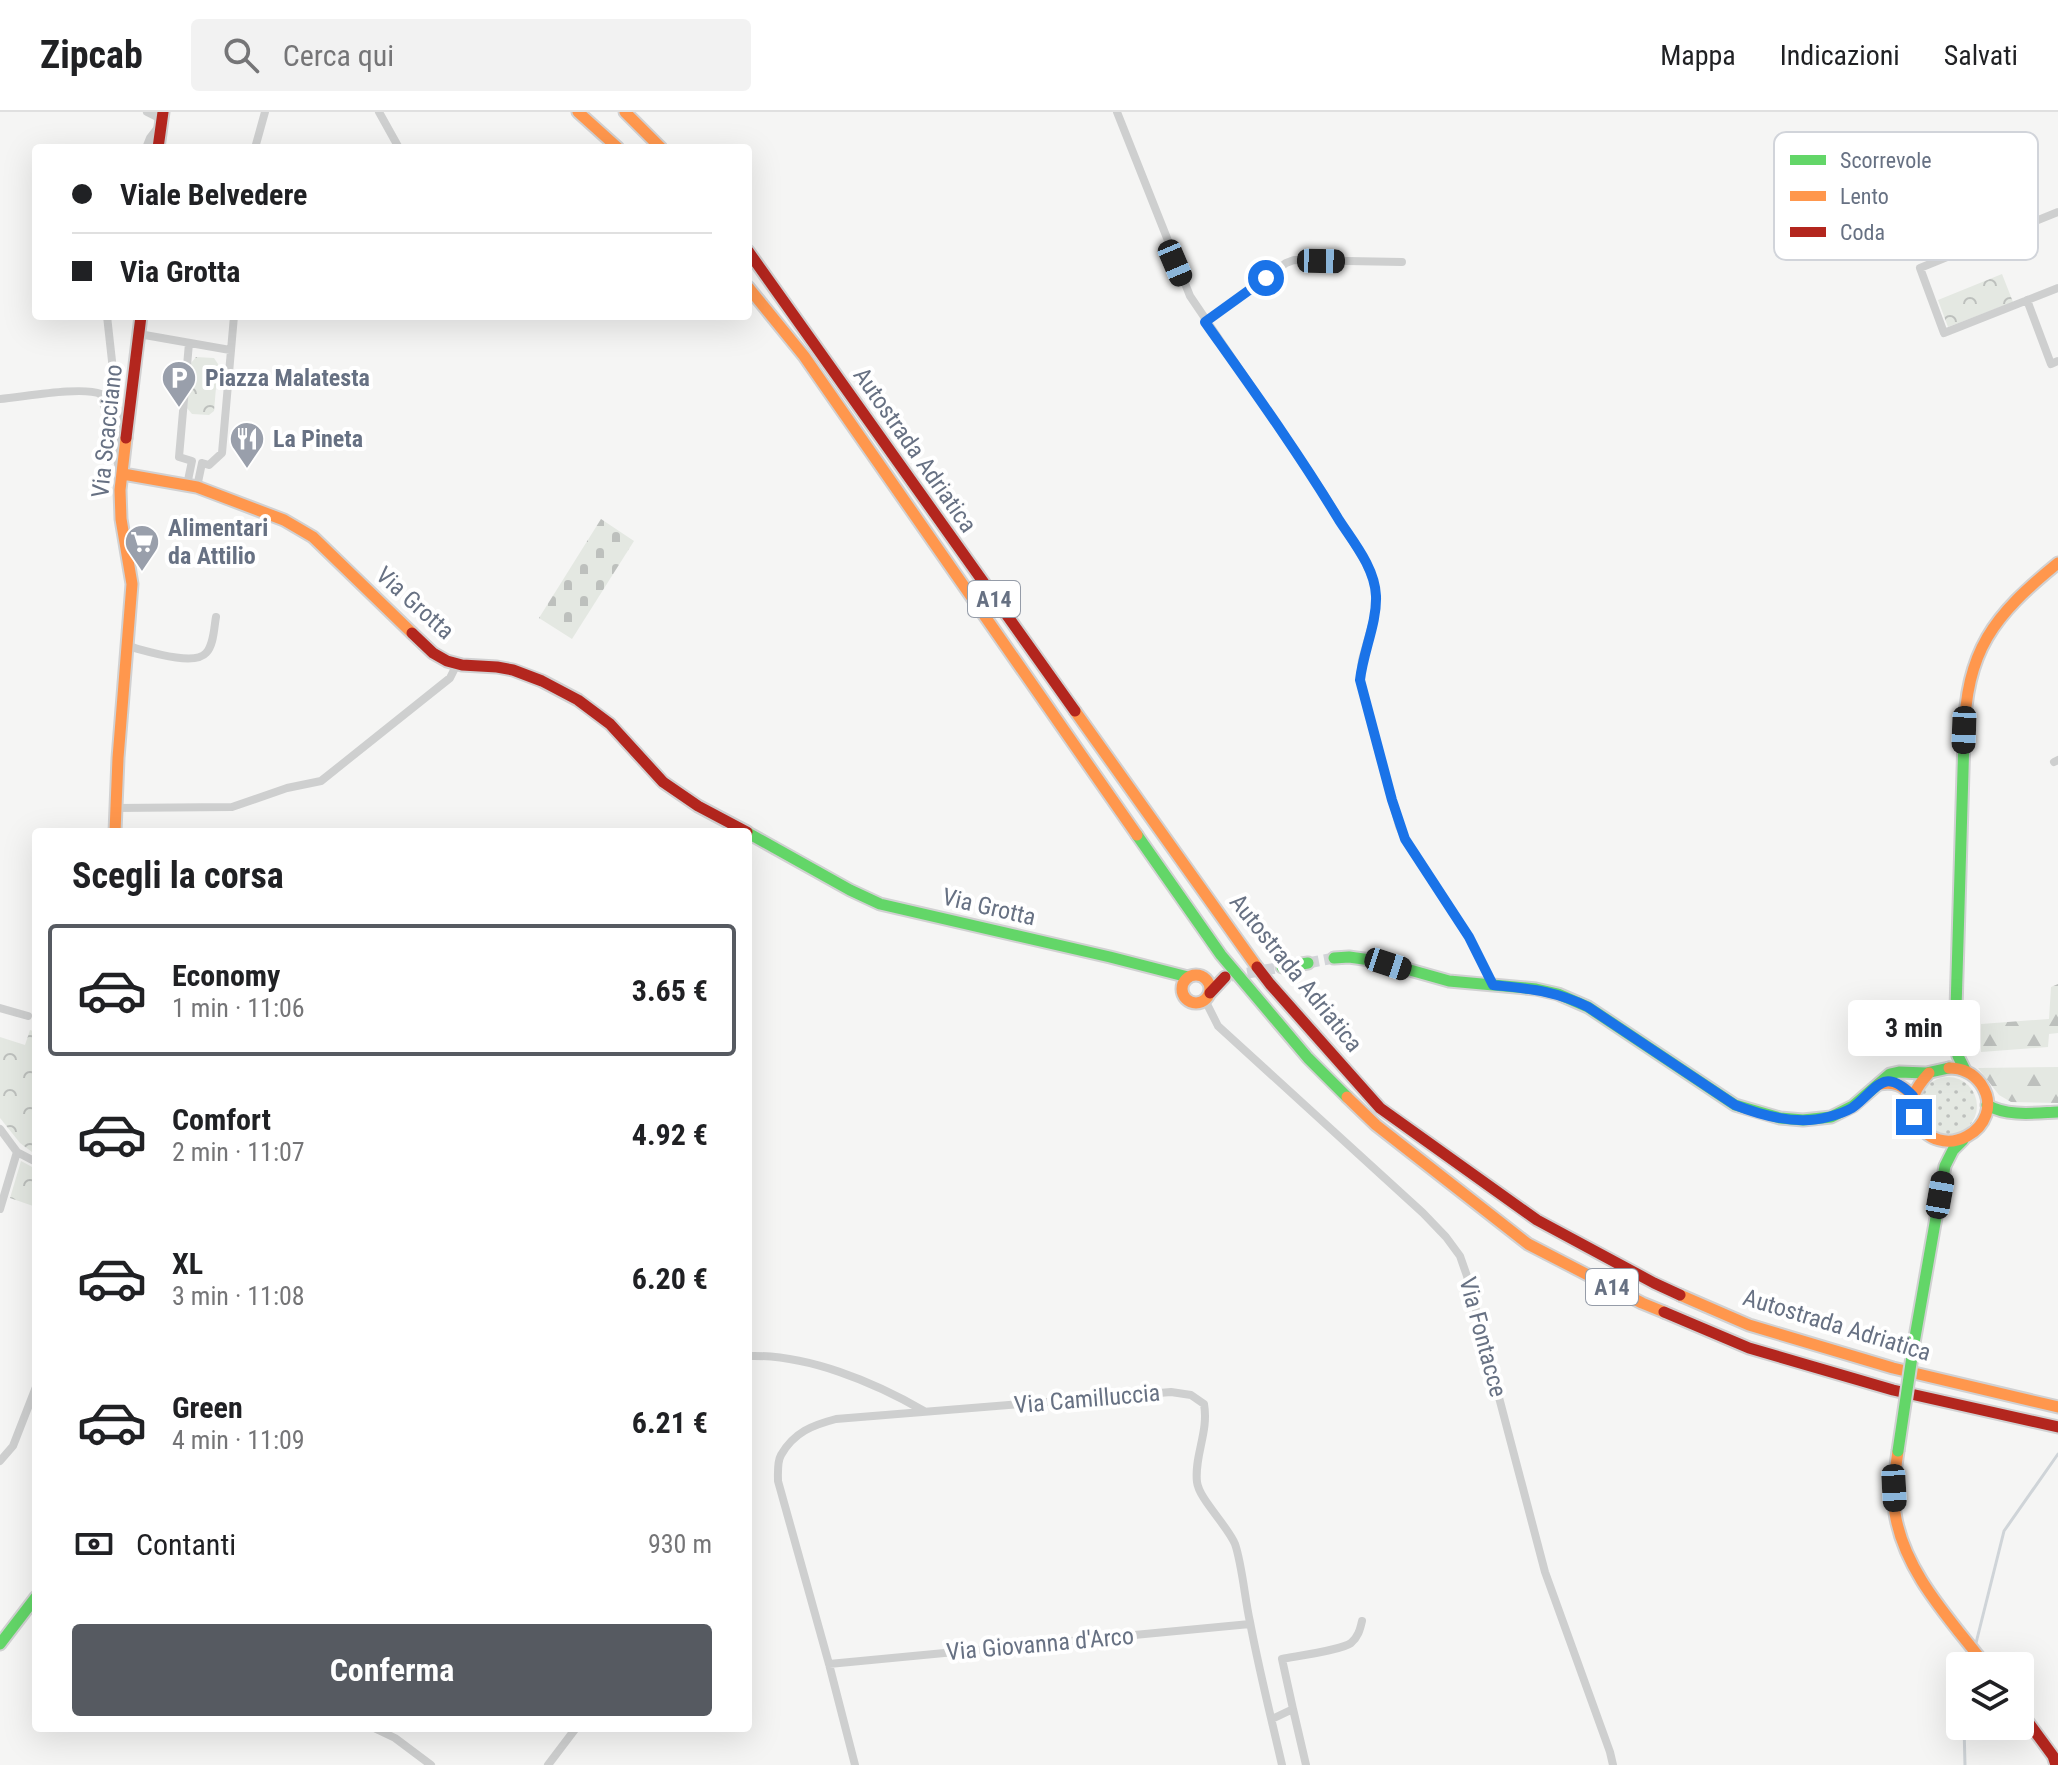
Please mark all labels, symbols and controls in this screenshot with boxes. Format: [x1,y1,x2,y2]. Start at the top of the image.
search box [191,19,751,91]
text: Zipcab [40,33,143,77]
icon: search [219,33,263,77]
text: Cerca qui [283,38,394,73]
text: Mappa [1660,39,1736,72]
text: Indicazioni [1780,39,1900,72]
text: Salvati [1944,39,2018,72]
legend [1774,132,2038,260]
text: Scorrevole [1840,148,1932,173]
text: Viale Belvedere [120,177,307,212]
text: Lento [1840,184,1889,209]
text: Coda [1840,220,1885,245]
car [1155,236,1195,290]
car [1297,249,1345,273]
text: Via Grotta [120,254,240,289]
route start [1248,260,1284,296]
parking icon: Piazza Malatesta [160,359,198,409]
street label: Autostrada Adriatica [848,362,982,538]
street label: Via Scacciano [86,363,128,499]
place label: Piazza Malatesta [205,364,370,392]
restaurant icon: La Pineta [228,420,266,470]
place label: La Pineta [273,425,363,453]
place label: Alimentari da Attilio [168,514,268,570]
supermarket icon: Alimentari da Attilio [123,523,161,573]
street label: Via Grotta [370,561,460,645]
road number: A14 [968,581,1020,617]
car [1951,706,1977,754]
text: Scegli la corsa [72,855,284,897]
street label: Via Grotta [940,883,1038,931]
street label: Autostrada Adriatica [1224,889,1368,1057]
car [1361,945,1415,983]
icon: car [76,954,148,1026]
text: Economy [172,958,280,993]
text: 3.65 € [632,973,708,1008]
text: 1 min · 11:06 [172,993,305,1023]
callout: 3 min [1848,1001,1980,1057]
text: 3 min [1885,1013,1943,1043]
icon: car [76,1098,148,1170]
route end [1896,1099,1932,1135]
text: Comfort [172,1102,271,1137]
text: 4.92 € [632,1117,708,1152]
text: 2 min · 11:07 [172,1137,305,1167]
car [1924,1169,1956,1221]
icon: car [76,1242,148,1314]
text: XL [172,1246,203,1281]
text: 6.20 € [632,1261,708,1296]
road number: A14 [1586,1269,1638,1305]
street label: Via Fontacce [1454,1274,1512,1400]
text: 3 min · 11:08 [172,1281,305,1311]
street label: Autostrada Adriatica [1740,1283,1934,1367]
street label: Via Camilluccia [1013,1379,1161,1419]
icon: car [76,1386,148,1458]
text: Green [172,1390,243,1425]
text: 6.21 € [632,1405,708,1440]
text: 4 min · 11:09 [172,1425,305,1455]
car [1881,1463,1907,1513]
icon: cash [72,1522,116,1566]
text: Contanti [136,1527,236,1562]
text: 930 m [648,1529,712,1559]
street label: Via Giovanna d'Arco [945,1622,1135,1666]
button: Conferma [72,1624,712,1716]
map controls [1946,1652,2034,1740]
button: layers [1946,1652,2034,1740]

